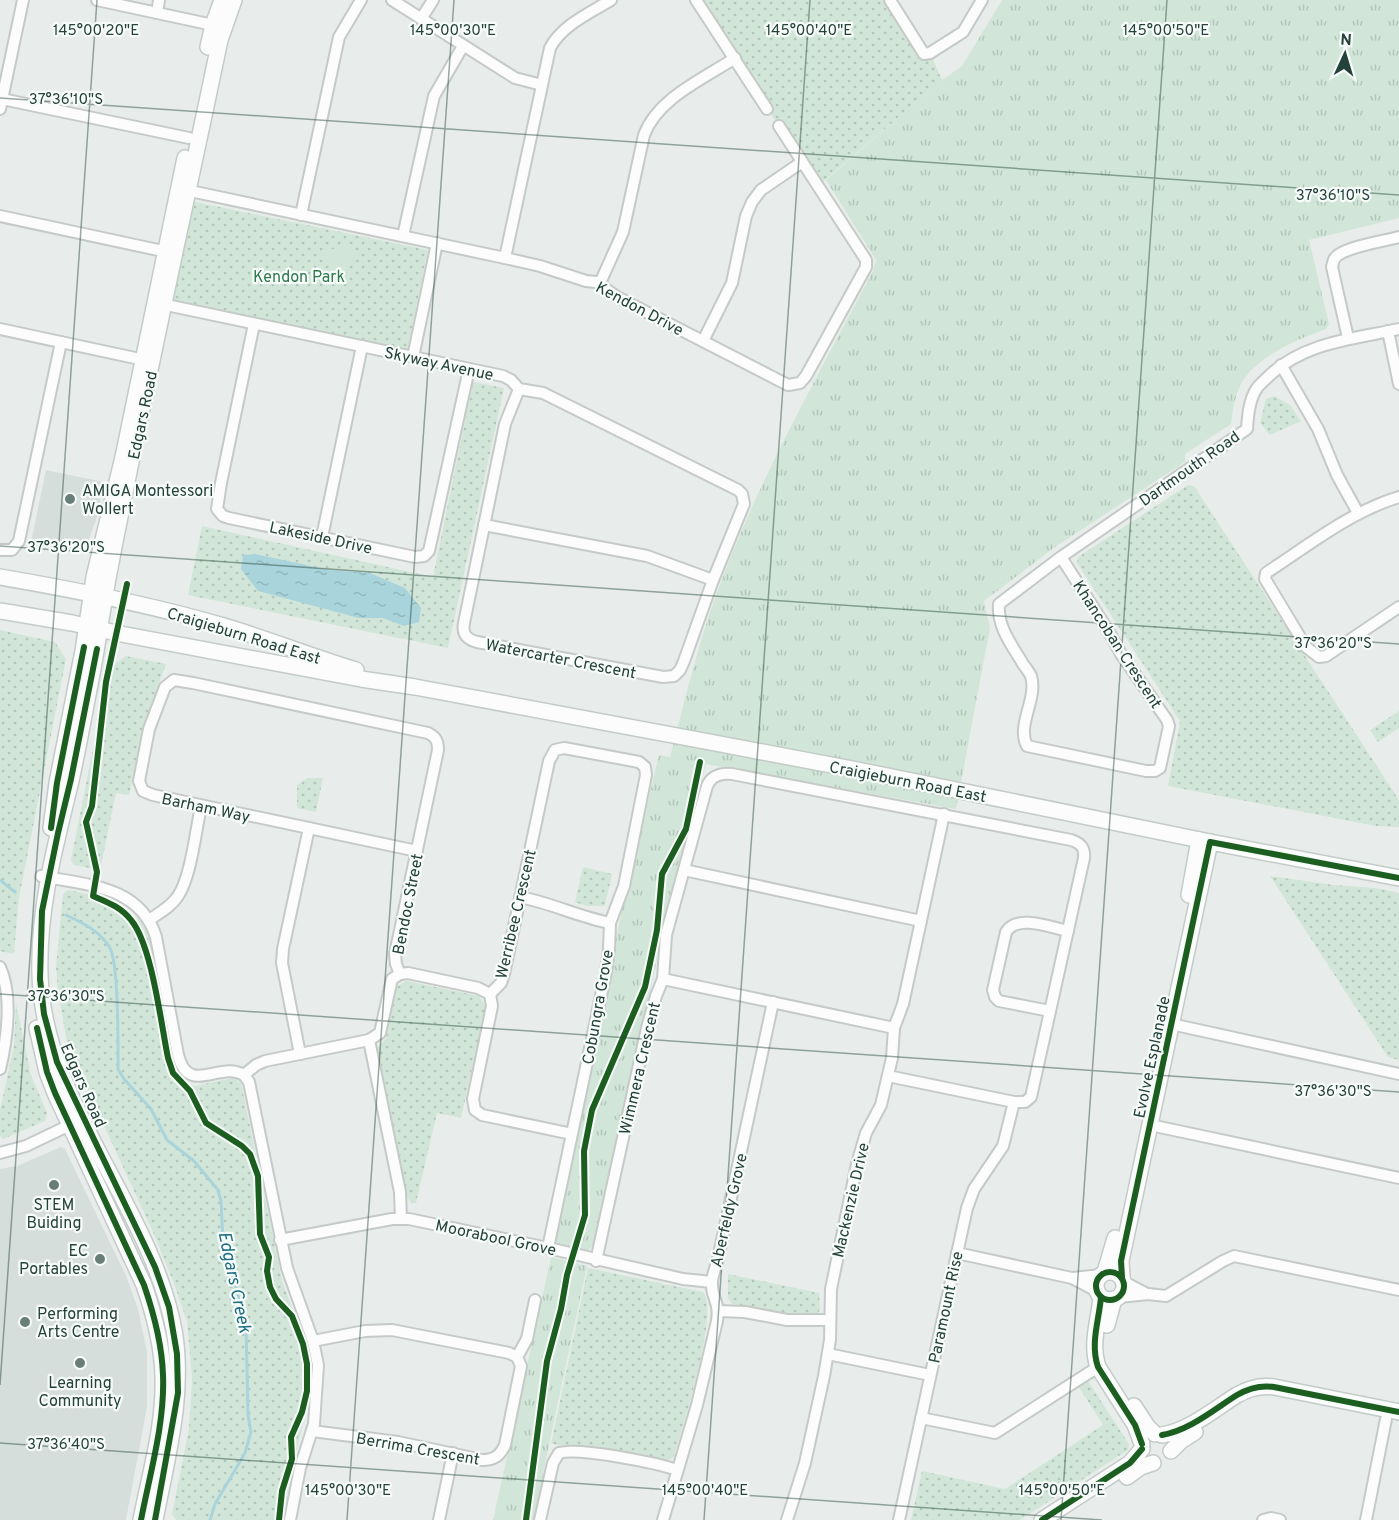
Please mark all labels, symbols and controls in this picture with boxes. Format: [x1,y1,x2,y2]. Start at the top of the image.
text: 145°00'20"E [53,22,139,41]
text: 145°00'30"E [410,22,496,41]
text: 145°00'40"E [766,22,852,41]
text: 145°00'50"E [1123,22,1209,41]
north arrow [1315,24,1375,84]
text: N [1339,31,1352,51]
text: 37°36'10"S [29,91,103,110]
text: 37°36'10"S [1296,187,1370,206]
park label: Kendon Park [253,268,345,288]
street label: Kendon Drive [592,278,686,341]
street label: Skyway Avenue [382,344,495,386]
street label: Edgars Road [125,369,163,462]
street label: Dartmouth Road [1136,427,1244,512]
place label: AMIGA Montessori Wollert [82,482,213,520]
marker: AMIGA Montessori Wollert [63,492,77,506]
street label: Lakeside Drive [267,518,374,560]
text: 37°36'20"S [27,539,105,558]
street label: Khancoban Crescent [1067,577,1165,713]
street label: Craigieburn Road East [164,604,323,670]
text: 37°36'20"S [1294,635,1372,654]
street label: Watercarter Crescent [484,636,638,684]
street label: Craigieburn Road East [827,758,988,808]
street label: Barham Way [159,790,252,828]
street label: Werribee Crescent [492,848,542,981]
street label: Bendoc Street [389,852,429,957]
street label: Cobungra Grove [579,948,619,1066]
text: 37°36'30"S [27,988,105,1007]
street label: Evolve Esplanade [1130,994,1176,1120]
street label: Wimmera Crescent [616,1000,666,1137]
street label: Edgars Road [55,1041,110,1131]
text: 37°36'30"S [1294,1083,1372,1102]
street label: Mackenzie Drive [829,1141,875,1260]
street label: Aberfeldy Grove [707,1151,753,1269]
marker: STEM Buiding [47,1178,61,1192]
place label: STEM Buiding [27,1196,81,1234]
street label: Moorabool Grove [433,1216,558,1262]
water label: Edgars Creek [212,1229,256,1336]
place label: EC Portables [19,1242,88,1280]
street label: Paramount Rise [925,1250,969,1365]
marker: EC Portables [93,1252,107,1266]
place label: Performing Arts Centre [37,1305,119,1343]
marker: Performing Arts Centre [18,1315,32,1329]
marker: Learning Community [73,1356,87,1370]
place label: Learning Community [38,1374,122,1412]
street label: Berrima Crescent [354,1429,481,1471]
text: 37°36'40"S [27,1436,105,1455]
text: 145°00'30"E [305,1482,391,1501]
text: 145°00'40"E [662,1482,748,1501]
text: 145°00'50"E [1019,1482,1105,1501]

